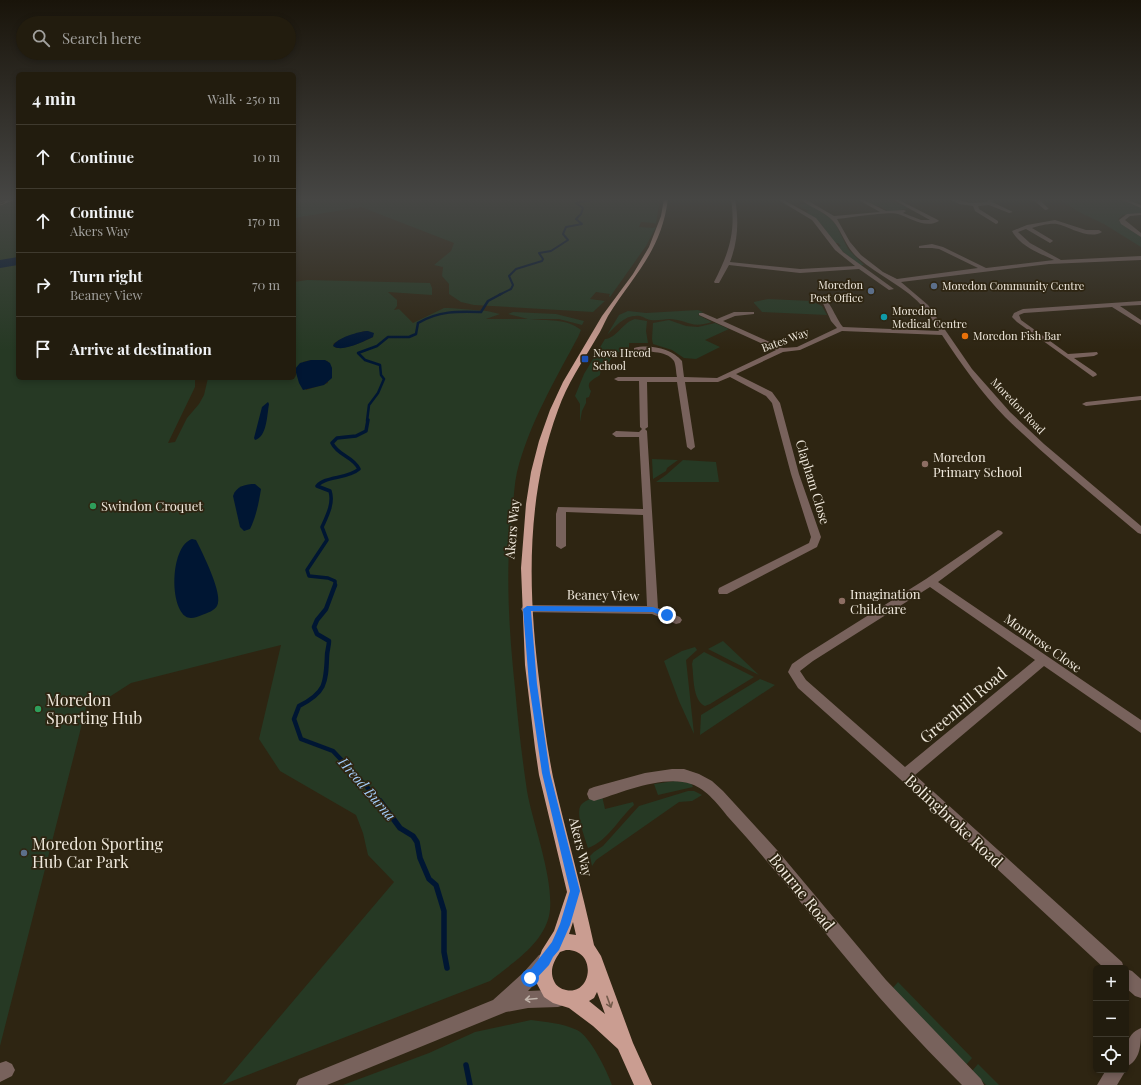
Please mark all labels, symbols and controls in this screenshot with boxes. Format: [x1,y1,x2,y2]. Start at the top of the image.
search box [16,16,296,60]
icon: search [30,27,52,49]
text: Search here [62,28,141,48]
text: 4 min [32,87,76,109]
text: Walk · 250 m [208,90,280,107]
icon: ahead [32,146,54,168]
text: Continue [70,147,134,167]
text: 10 m [253,148,280,165]
text: Continue [70,202,134,222]
icon: ahead [32,210,54,232]
text: 170 m [247,212,280,229]
text: Akers Way [70,222,130,239]
text: Turn right [70,266,143,286]
icon: right [32,274,54,296]
text: 70 m [252,276,280,293]
place label: Moredon Post Office [810,277,863,305]
place label: Moredon Community Centre [942,278,1085,293]
marker: Moredon Community Centre [929,281,939,291]
text: Beaney View [70,286,143,303]
marker: Moredon Post Office [866,286,876,296]
place label: Moredon Medical Centre [892,303,968,331]
marker: Moredon Medical Centre [879,312,889,322]
street label: Bates Way [759,324,811,355]
place label: Moredon Fish Bar [973,328,1061,343]
marker: Moredon Fish Bar [960,331,970,341]
icon: arrive [32,338,54,360]
text: Arrive at destination [70,339,212,359]
place label: Nova Hreod School [593,345,652,373]
marker: Nova Hreod School [580,354,590,364]
street label: Moredon Road [988,374,1049,437]
street label: Clapham Close [793,437,835,527]
place label: Moredon Primary School [933,448,1023,480]
marker: Moredon Primary School [920,459,930,469]
place label: Swindon Croquet [101,497,203,514]
street label: Akers Way [500,498,523,561]
marker: Swindon Croquet [88,501,98,511]
street label: Beaney View [567,585,639,604]
place label: Imagination Childcare [850,585,921,617]
marker: Imagination Childcare [837,596,847,606]
route end [658,606,676,624]
street label: Montrose Close [1001,610,1086,676]
street label: Greenhill Road [915,662,1011,747]
place label: Moredon Sporting Hub [46,689,142,728]
marker: Moredon Sporting Hub [33,704,43,714]
water label: Hreod Burna [334,752,400,824]
street label: Bolingbroke Road [901,770,1008,872]
street label: Akers Way [566,815,597,878]
place label: Moredon Sporting Hub Car Park [32,833,163,872]
marker: Moredon Sporting Hub Car Park [19,848,29,858]
street label: Bourne Road [765,849,840,935]
map controls [1093,965,1129,1073]
button: + [1093,965,1129,1001]
route start [521,969,539,987]
one-way arrow [525,995,538,1002]
one-way arrow [606,995,613,1008]
button: − [1093,1001,1129,1037]
button: locate [1093,1037,1129,1073]

